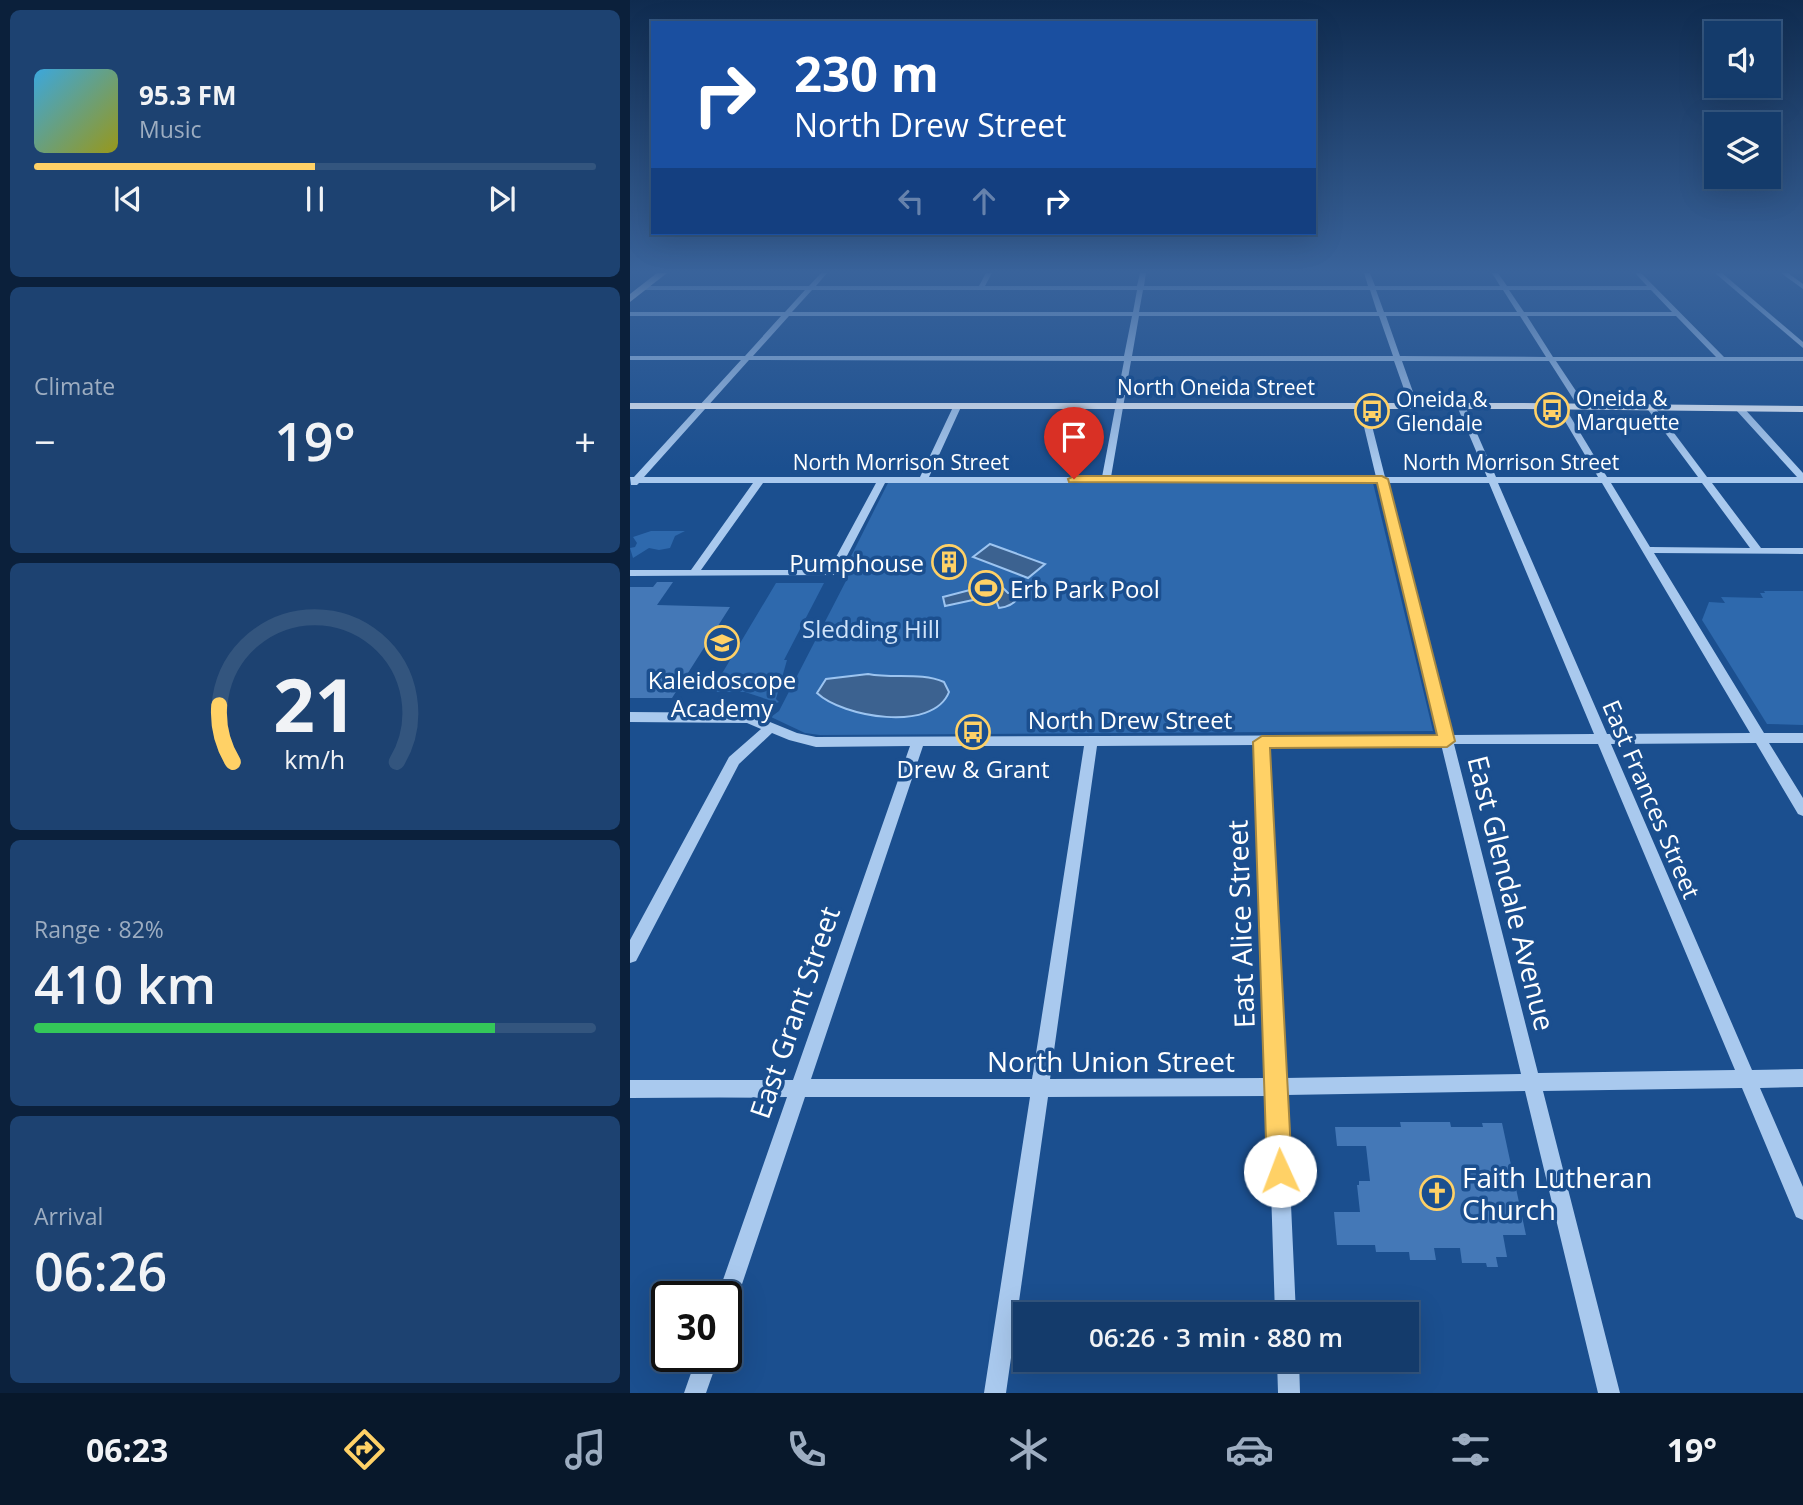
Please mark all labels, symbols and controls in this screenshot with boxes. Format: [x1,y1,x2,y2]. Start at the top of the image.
map controls [1704,21,1781,189]
button: sound [1704,21,1781,98]
text: 230 m [794,40,939,106]
icon: right [679,49,770,140]
text: 95.3 FM [139,77,237,113]
text: North Drew Street [794,103,1067,146]
button: layers [1704,112,1781,189]
text: Music [139,113,202,145]
icon: previous [109,180,147,218]
icon: pause [296,180,334,218]
icon: next [483,180,521,218]
icon: left [892,182,930,220]
icon: ahead [965,182,1003,220]
icon: right [1038,182,1076,220]
text: Climate [34,370,115,402]
street label: North Oneida Street [1117,373,1315,401]
place label: Oneida & Marquette [1576,384,1679,436]
place label: Oneida & Glendale [1396,385,1488,437]
bus stop icon: Oneida & Marquette [1533,391,1571,429]
bus stop icon: Oneida & Glendale [1353,392,1391,430]
text: 19° [274,405,356,476]
pin [1044,407,1104,479]
text: − [34,415,56,467]
text: + [574,415,596,467]
icon: arrive [1055,418,1093,456]
street label: North Morrison Street [793,448,1009,476]
street label: North Morrison Street [1403,448,1619,476]
building icon: Pumphouse [930,543,968,581]
place label: Pumphouse [789,546,924,579]
sports icon: Erb Park Pool [967,569,1005,607]
place label: Erb Park Pool [1010,572,1160,605]
park label: Sledding Hill [802,612,940,645]
school or university icon: Kaleidoscope Academy [703,624,741,662]
text: 21 [273,655,357,754]
place label: Kaleidoscope Academy [648,663,796,724]
street label: East Frances Street [1595,695,1709,903]
street label: North Drew Street [1028,703,1232,736]
bus stop icon: Drew & Grant [954,713,992,751]
text: km/h [285,742,345,776]
street label: East Glendale Avenue [1459,751,1565,1035]
place label: Drew & Grant [896,752,1050,785]
street label: East Alice Street [1217,819,1263,1029]
street label: East Grant Street [740,901,848,1123]
text: Range · 82% [34,913,164,945]
text: 410 km [34,948,216,1019]
street label: North Union Street [987,1042,1235,1080]
position arrow [1243,1134,1317,1208]
place label: Faith Lutheran Church [1462,1158,1652,1228]
church icon: Faith Lutheran Church [1418,1174,1456,1212]
text: Arrival [34,1200,103,1232]
text: 06:26 [34,1235,167,1306]
speed limit sign: 30 [651,1281,742,1372]
text: 06:26 · 3 min · 880 m [1089,1319,1343,1355]
icon: directions [340,1425,389,1474]
icon: music [561,1425,610,1474]
icon: phone [782,1425,831,1474]
icon: climate [1004,1425,1053,1474]
icon: car [1225,1425,1274,1474]
icon: filters [1446,1425,1495,1474]
text: 06:23 [86,1428,168,1471]
text: 19° [1667,1428,1717,1471]

